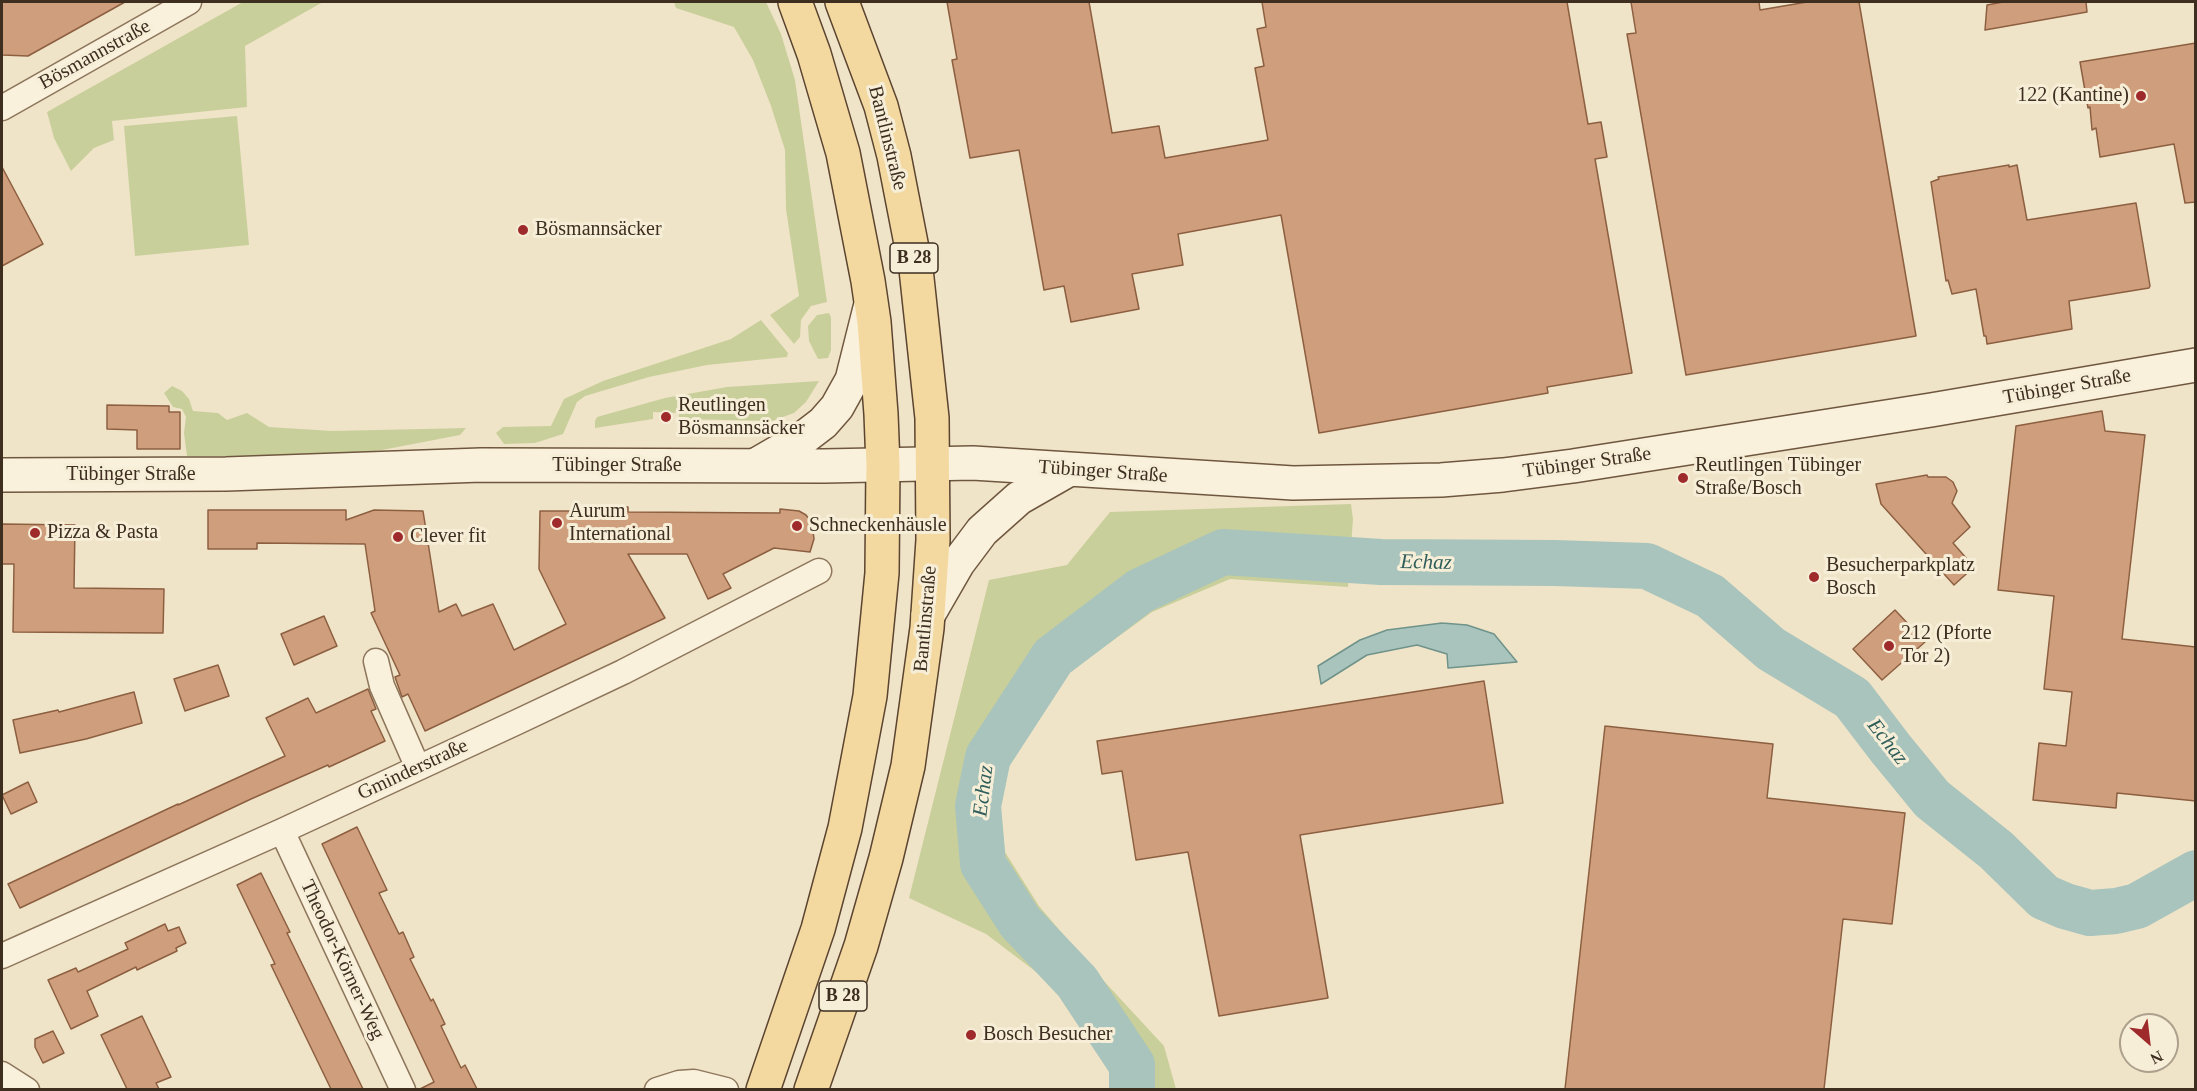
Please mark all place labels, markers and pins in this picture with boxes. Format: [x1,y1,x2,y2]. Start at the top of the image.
place label: 122 (Kantine) [2017,84,2129,108]
marker: 122 (Kantine) [2134,89,2148,103]
place label: Bösmannsäcker [535,218,662,242]
marker: Bösmannsäcker [516,223,530,237]
place label: Reutlingen Bösmannsäcker [678,394,805,441]
marker: Reutlingen Bösmannsäcker [659,410,673,424]
place label: Reutlingen Tübinger Straße/Bosch [1695,454,1861,501]
marker: Reutlingen Tübinger Straße/Bosch [1676,471,1690,485]
place label: Aurum International [569,500,671,547]
place label: Schneckenhäusle [809,514,947,538]
marker: Aurum International [550,516,564,530]
marker: Schneckenhäusle [790,519,804,533]
place label: Pizza & Pasta [47,521,158,545]
place label: Clever fit [410,525,486,549]
marker: Pizza & Pasta [28,526,42,540]
marker: Clever fit [391,530,405,544]
place label: Besucherparkplatz Bosch [1826,554,1975,601]
marker: Besucherparkplatz Bosch [1807,570,1821,584]
place label: 212 (Pforte Tor 2) [1901,622,1992,669]
marker: 212 (Pforte Tor 2) [1882,639,1896,653]
place label: Bosch Besucher [983,1023,1112,1047]
marker: Bosch Besucher [964,1028,978,1042]

